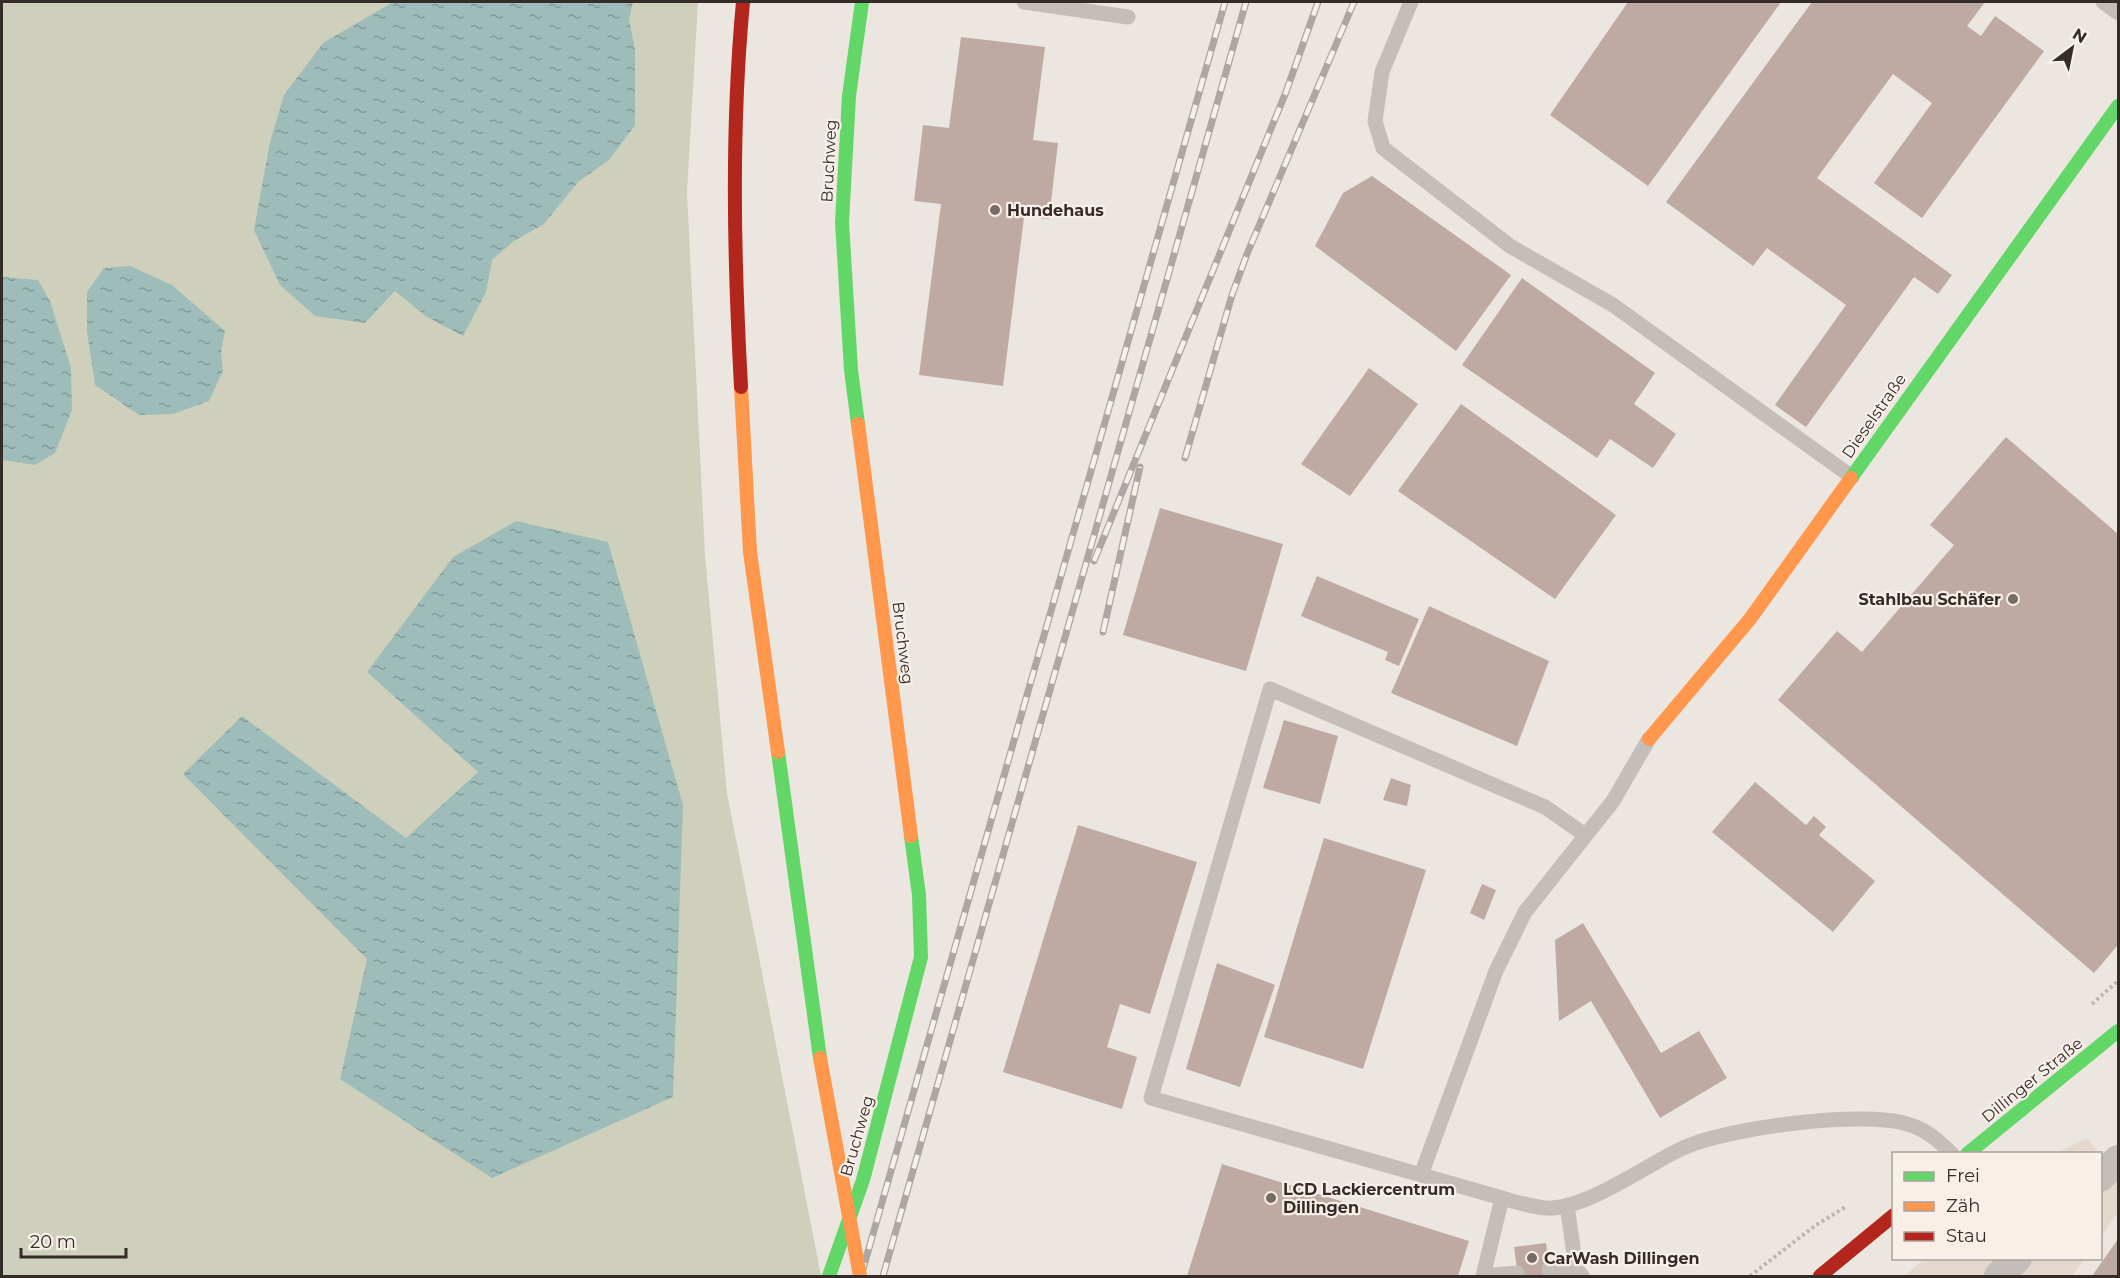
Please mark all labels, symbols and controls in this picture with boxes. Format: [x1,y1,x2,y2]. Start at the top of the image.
north arrow [2042,18,2102,78]
text: N [2069,24,2090,47]
street label: Bruchweg [817,119,841,203]
place label: Hundehaus [1007,201,1104,220]
marker: Hundehaus [988,203,1002,217]
street label: Dieselstraße [1838,370,1910,462]
place label: Stahlbau Schäfer [1858,590,2001,609]
marker: Stahlbau Schäfer [2006,592,2020,606]
street label: Bruchweg [888,601,918,685]
street label: Dillinger Straße [1978,1033,2086,1127]
street label: Bruchweg [836,1093,878,1179]
legend [1892,1152,2102,1260]
text: Frei [1946,1165,1980,1187]
place label: LCD Lackiercentrum Dillingen [1283,1180,1455,1217]
marker: LCD Lackiercentrum Dillingen [1264,1191,1278,1205]
text: Zäh [1946,1195,1981,1217]
scale bar [21,1221,126,1259]
text: Stau [1946,1225,1987,1247]
text: 20 m [30,1231,76,1253]
place label: CarWash Dillingen [1544,1249,1700,1268]
marker: CarWash Dillingen [1525,1251,1539,1265]

